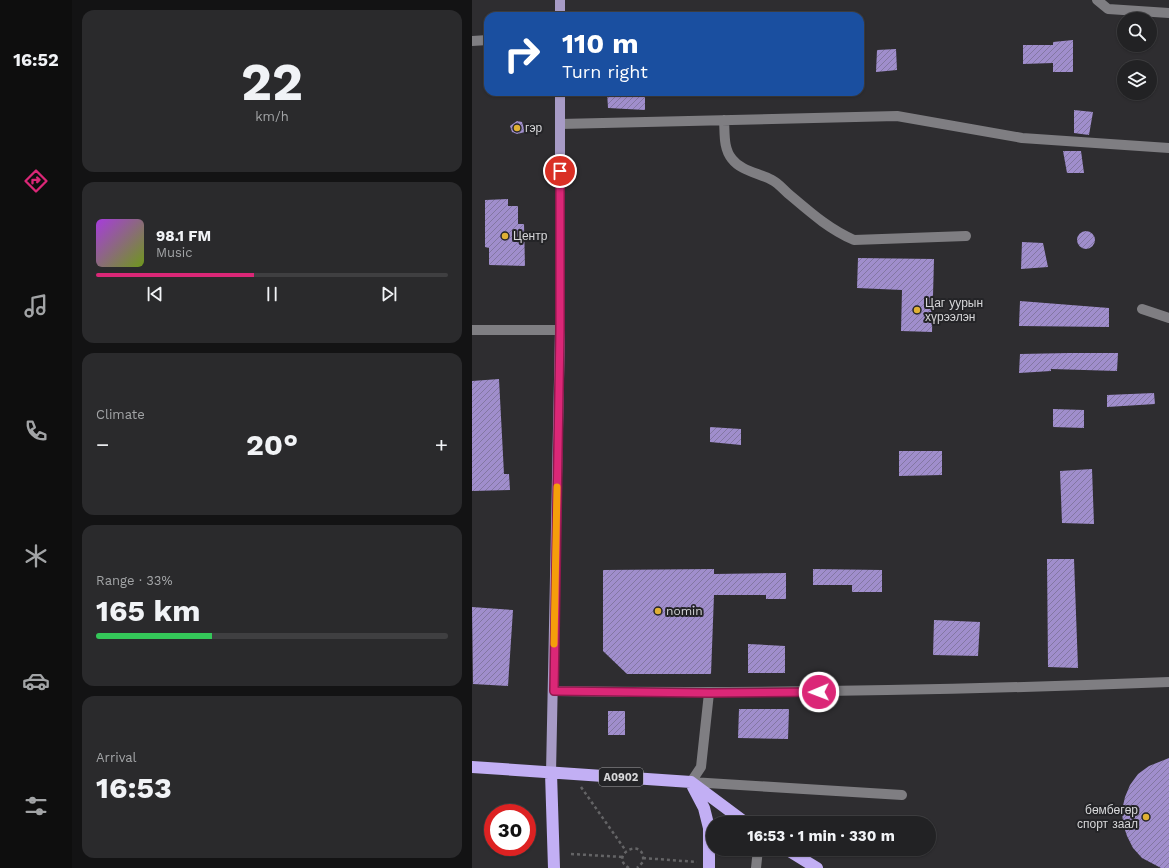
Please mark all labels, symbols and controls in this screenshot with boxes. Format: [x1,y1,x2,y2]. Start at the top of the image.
map controls [1117,12,1157,100]
button: search [1117,12,1157,52]
text: 110 m [562,27,639,60]
icon: right [496,28,548,80]
text: 16:52 [13,49,59,70]
text: 22 [241,52,303,113]
button: layers [1117,60,1157,100]
text: Turn right [562,61,648,82]
text: km/h [255,109,289,124]
place label: гэр [525,121,543,135]
marker: гэр [512,123,522,133]
pin [543,154,577,188]
icon: arrive [549,160,571,182]
icon: directions [22,167,50,195]
text: 98.1 FM [156,227,211,245]
place label: Центр [513,229,548,243]
marker: Центр [500,231,510,241]
text: Music [156,245,193,260]
icon: previous [144,283,166,305]
icon: pause [261,283,283,305]
icon: next [378,283,400,305]
icon: music [22,292,50,320]
place label: Цаг уурын хүрээлэн [925,296,983,324]
marker: Цаг уурын хүрээлэн [912,305,922,315]
text: Climate [96,407,145,422]
icon: phone [22,417,50,445]
text: 20° [246,427,298,462]
text: − [96,432,109,457]
text: + [435,432,448,457]
icon: climate [22,542,50,570]
text: Range · 33% [96,573,173,588]
text: 165 km [96,593,200,628]
place label: nomin [666,604,703,618]
marker: nomin [653,606,663,616]
icon: car [22,667,50,695]
position arrow [798,671,840,713]
text: Arrival [96,750,137,765]
road number: A0902 [599,768,643,786]
text: 16:53 [96,770,172,805]
icon: filters [22,792,50,820]
place label: бөмбөгөр спорт заал [1077,803,1138,831]
speed limit sign: 30 [484,804,536,856]
marker: бөмбөгөр спорт заал [1141,812,1151,822]
text: 16:53 · 1 min · 330 m [747,827,895,845]

